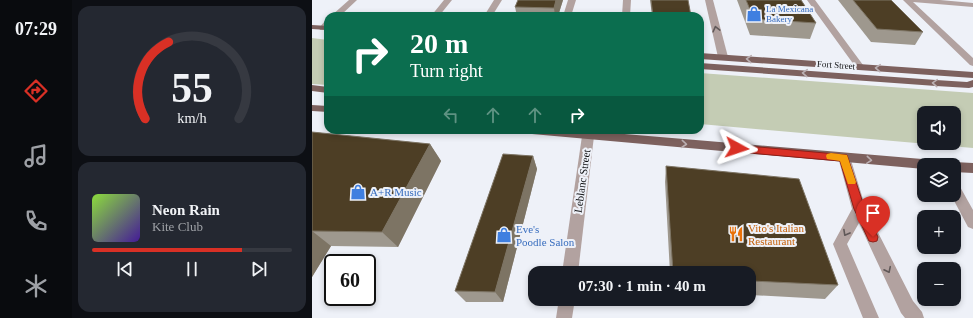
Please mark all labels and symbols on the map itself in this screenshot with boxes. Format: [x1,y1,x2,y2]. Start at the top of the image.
place label: La Mexicana Bakery [766,4,813,24]
shop icon: La Mexicana Bakery [745,5,763,23]
one-way arrow [712,25,720,32]
one-way arrow [746,55,752,64]
street label: Fort Street [817,59,856,71]
one-way arrow [875,64,881,73]
one-way arrow [802,69,808,78]
one-way arrow [932,78,938,87]
position arrow [716,127,758,169]
one-way arrow [681,139,687,148]
street label: Leblanc Street [572,149,592,213]
one-way arrow [866,155,872,164]
shop icon: A+R Music [349,183,367,201]
place label: A+R Music [370,186,422,198]
pin [856,196,890,237]
place label: Vito's Italian Restaurant [748,222,805,247]
place label: Eve's Poodle Salon [516,223,575,248]
restaurant icon: Vito's Italian Restaurant [727,225,745,243]
shop icon: Eve's Poodle Salon [495,226,513,244]
one-way arrow [844,229,851,236]
speed limit sign: 60 [324,254,376,306]
one-way arrow [884,265,891,273]

